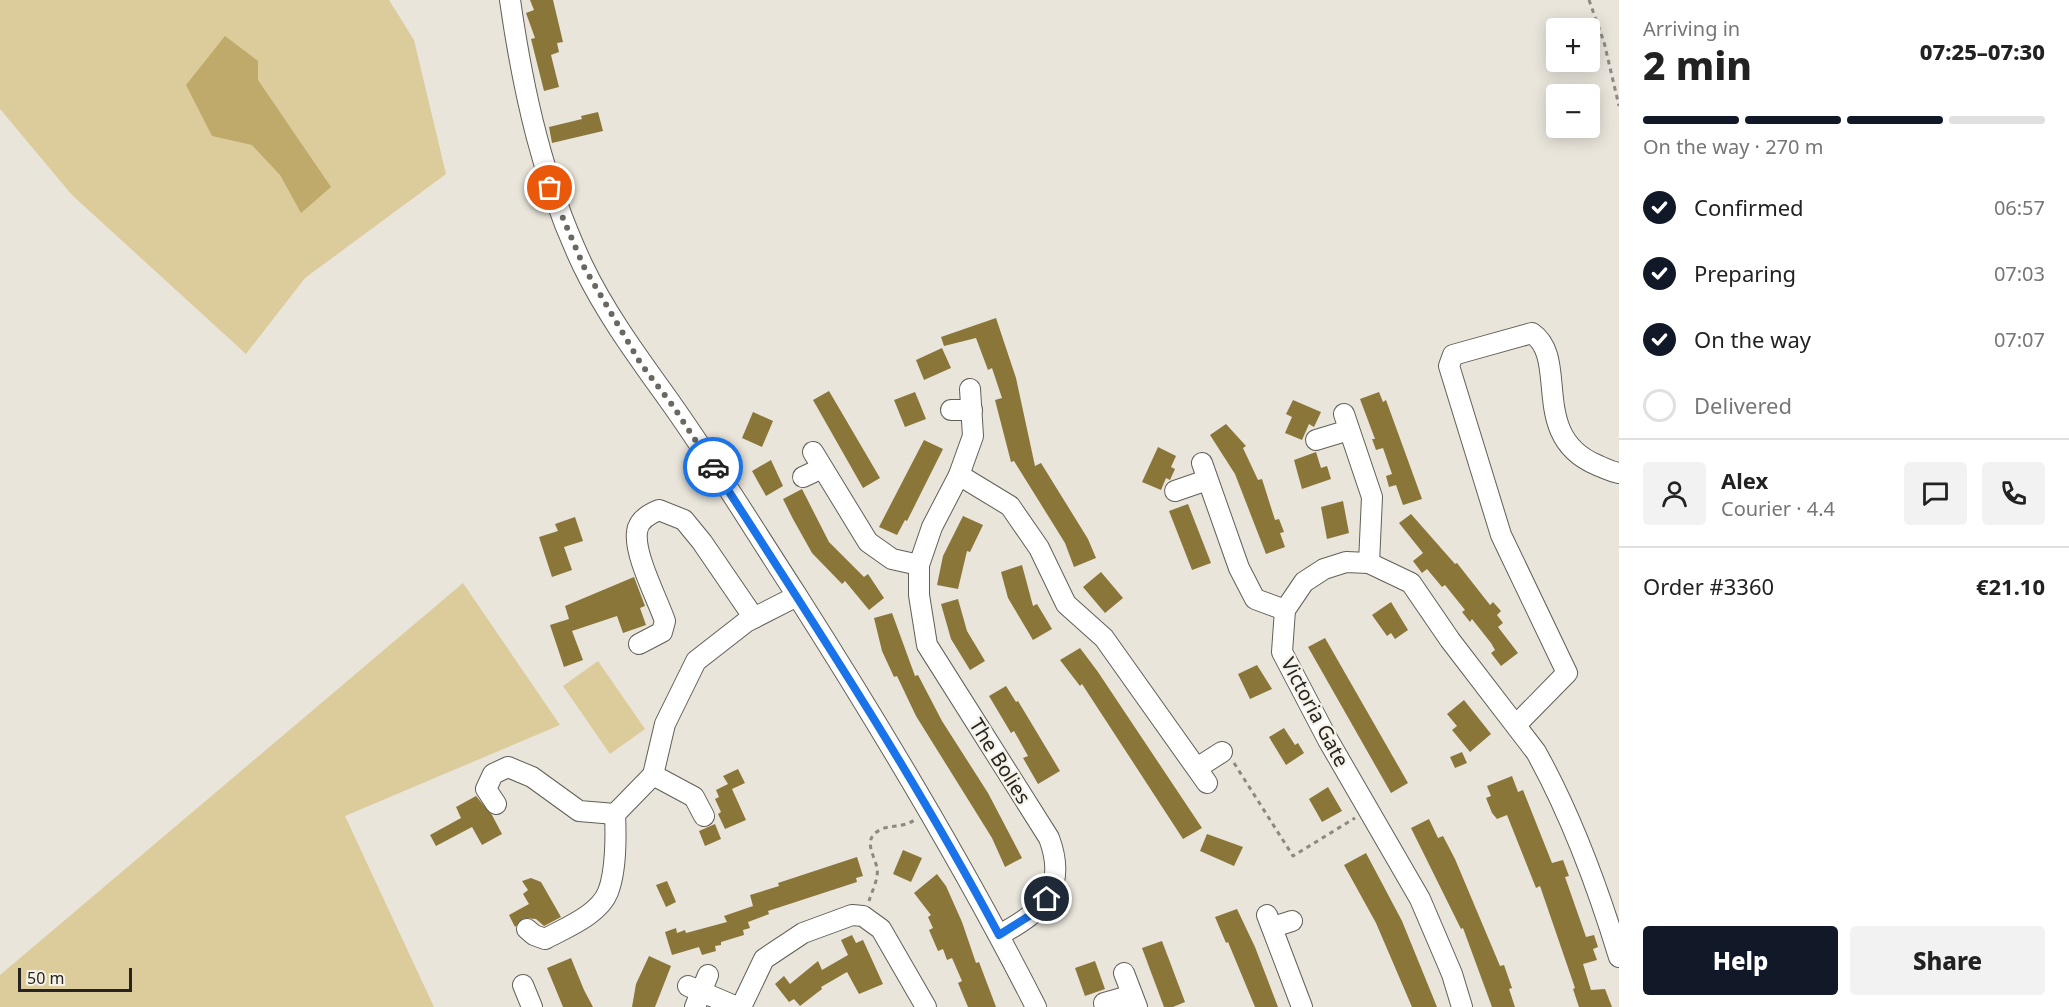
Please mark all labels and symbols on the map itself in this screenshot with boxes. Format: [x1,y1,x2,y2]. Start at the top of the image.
pin [524,162,575,213]
courier [683,437,743,497]
street label: Victoria Gate [1275,652,1356,771]
street label: The Bolies [963,713,1037,809]
pin [1021,873,1072,924]
scale bar [18,965,132,992]

